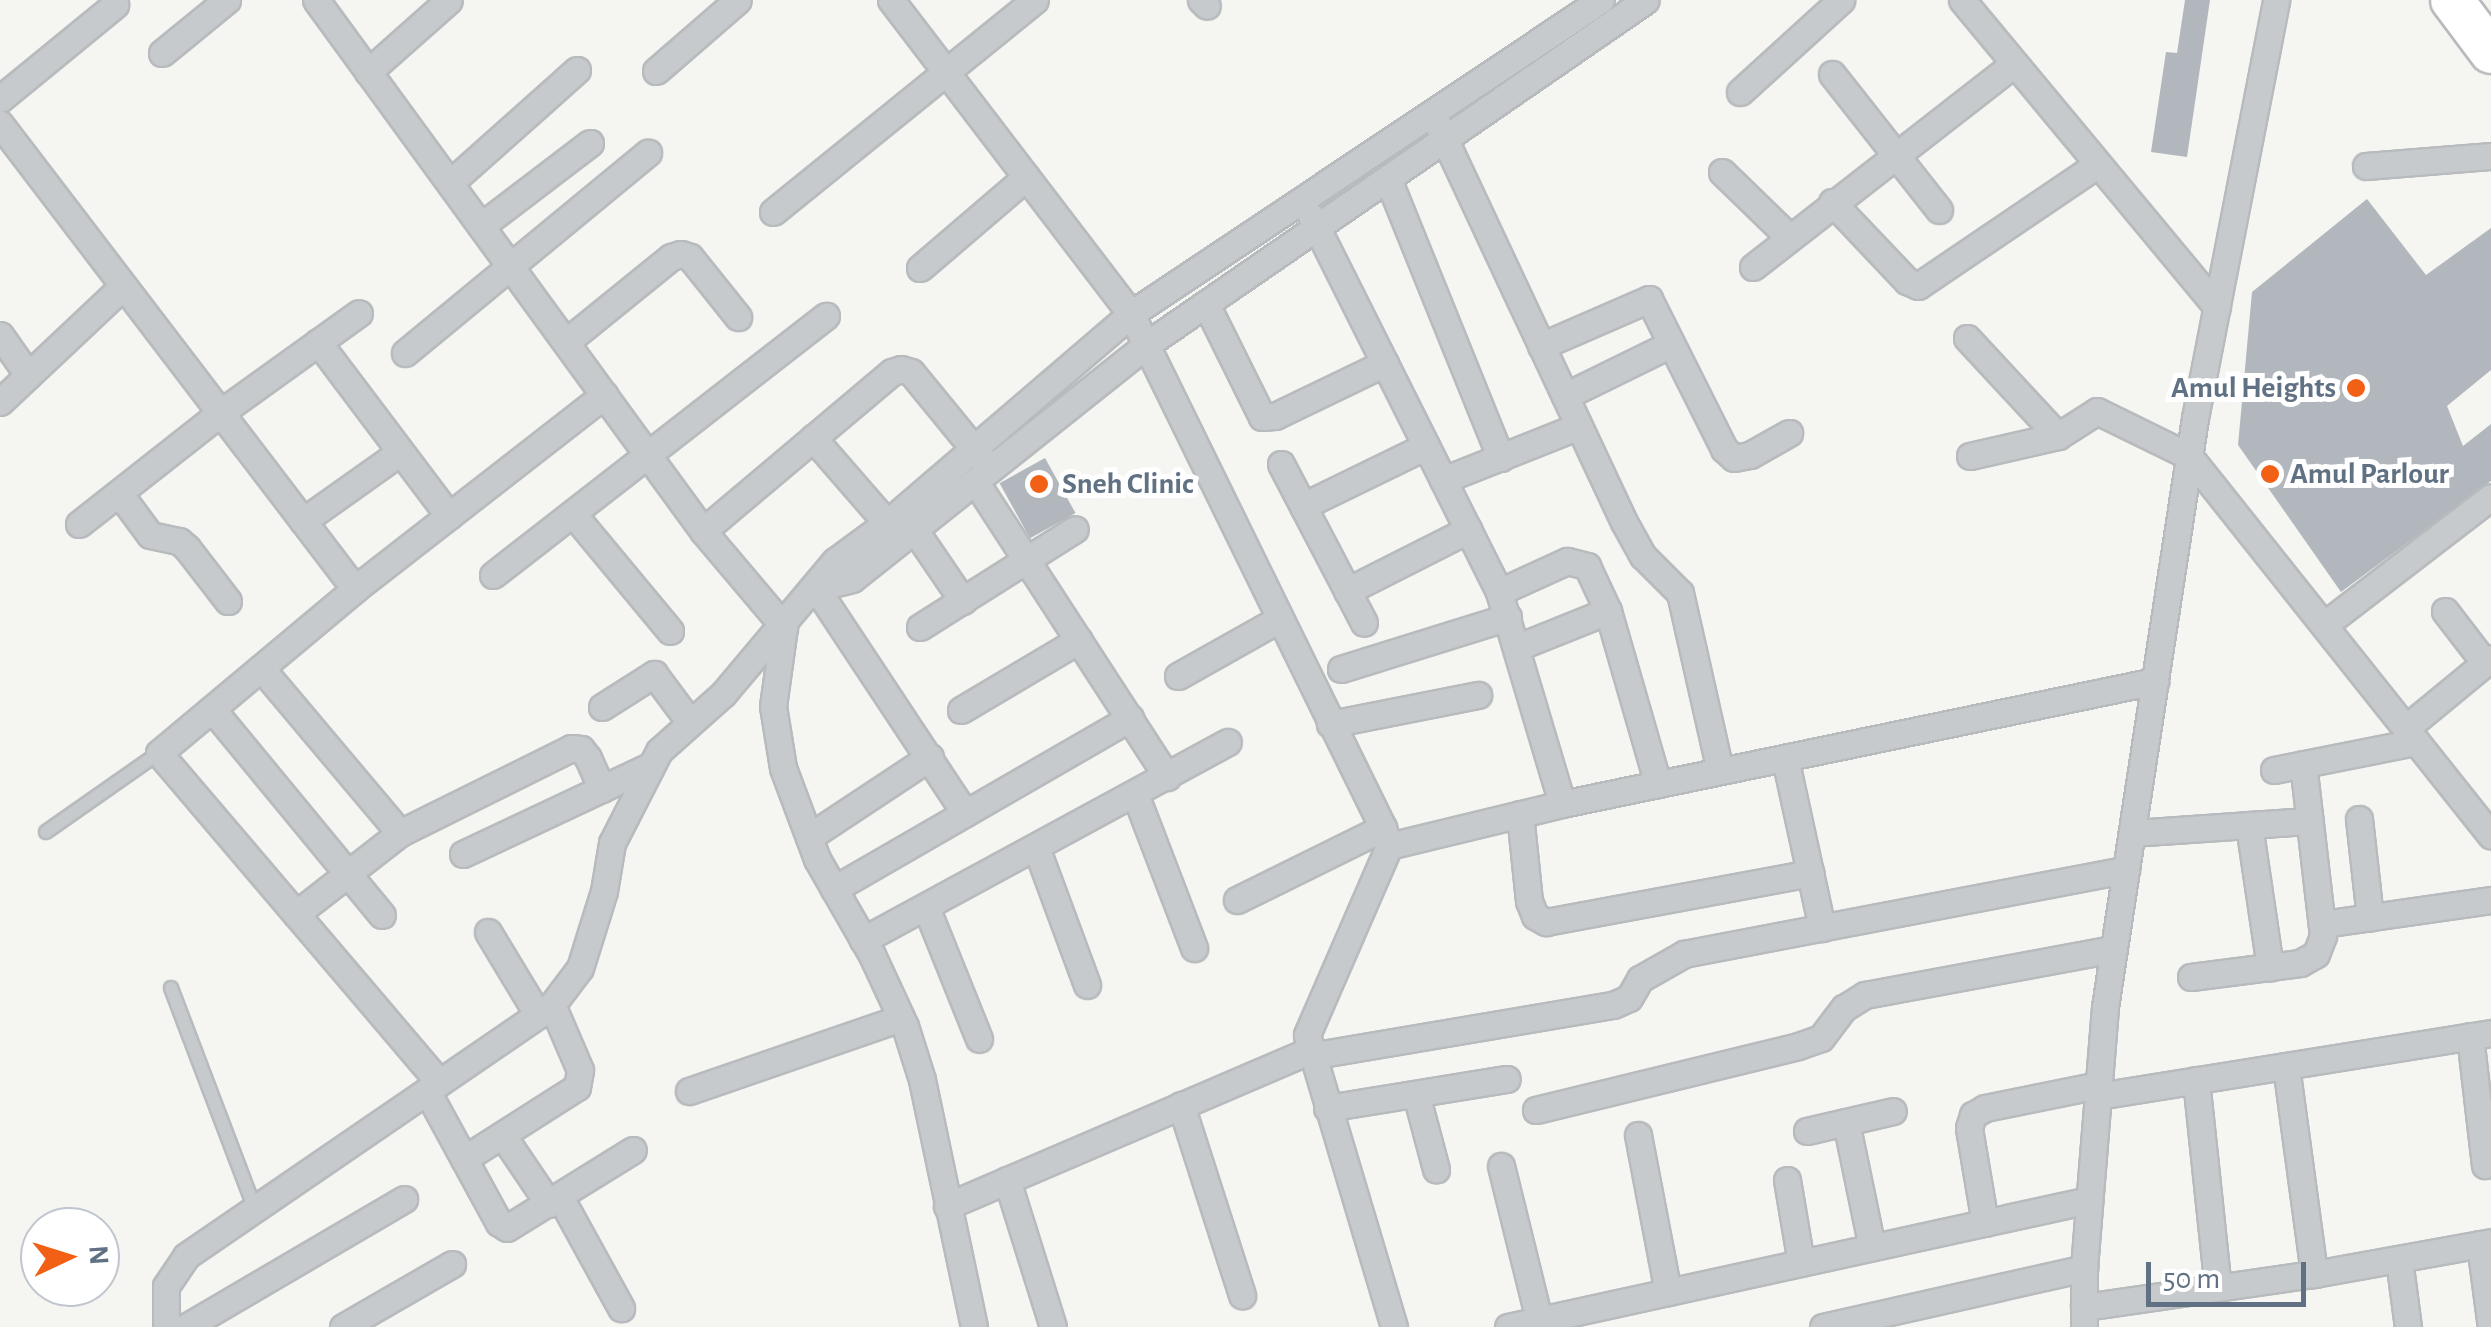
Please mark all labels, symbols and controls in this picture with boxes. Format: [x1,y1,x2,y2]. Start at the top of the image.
place label: Amul Heights [2171,370,2336,406]
marker: Amul Heights [2345,377,2367,399]
place label: Amul Parlour [2290,456,2449,492]
marker: Amul Parlour [2259,463,2281,485]
place label: Sneh Clinic [1062,466,1194,502]
marker: Sneh Clinic [1026,471,1052,497]
north arrow [20,1207,120,1307]
scale bar [2151,1242,2311,1304]
text: N [83,1244,113,1266]
text: 50 m [2163,1264,2220,1294]

